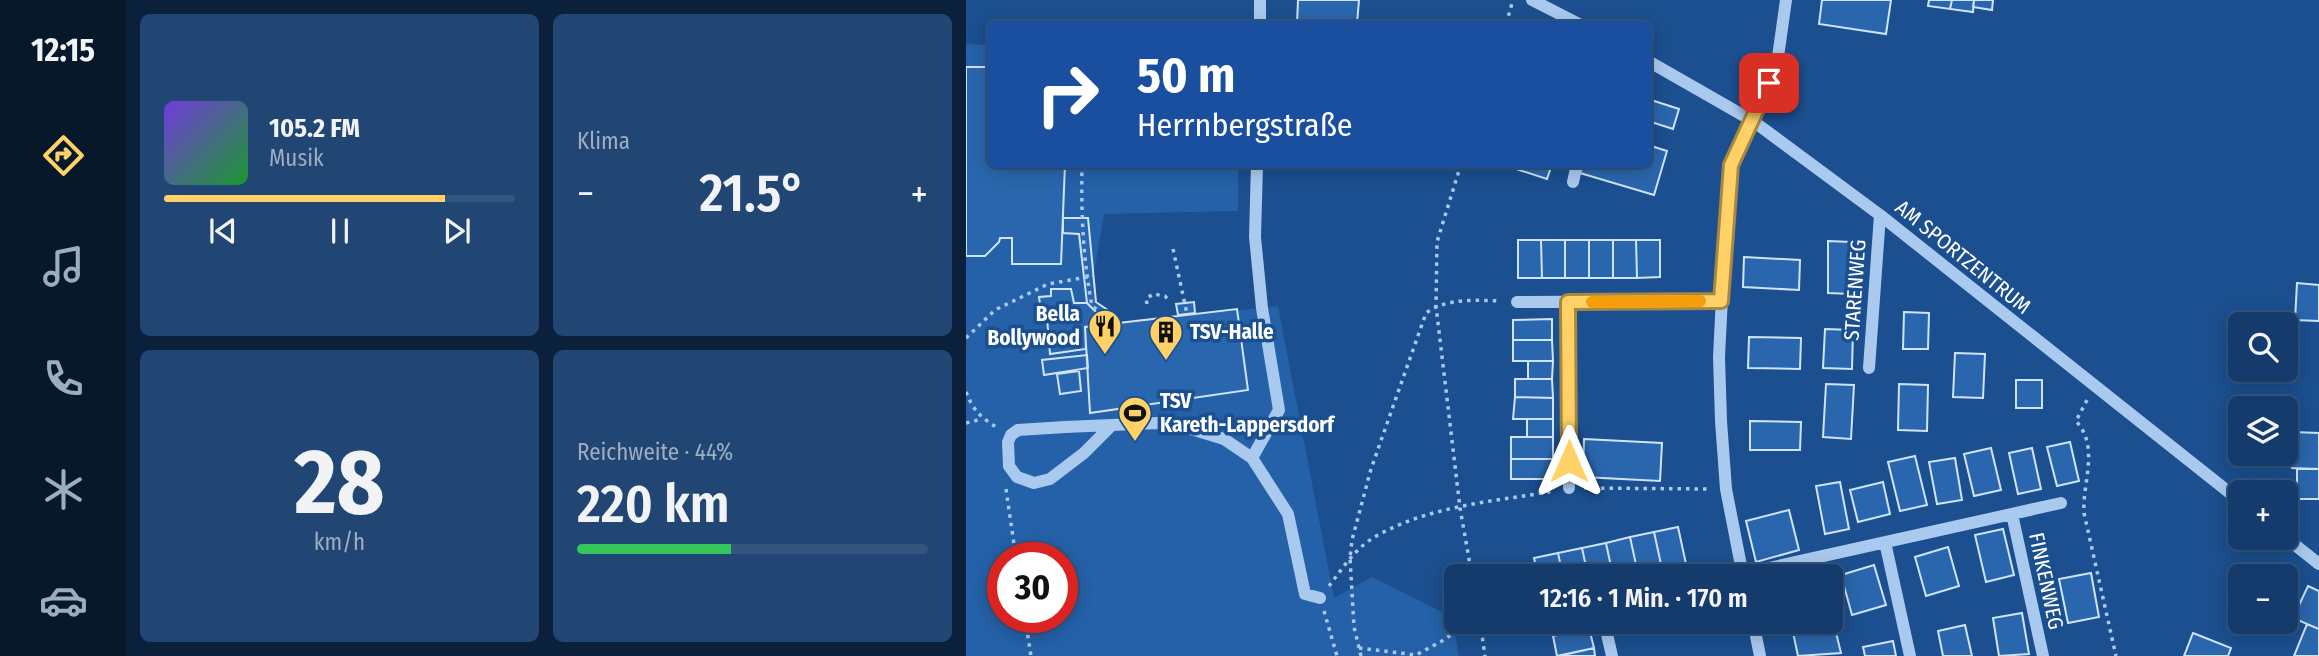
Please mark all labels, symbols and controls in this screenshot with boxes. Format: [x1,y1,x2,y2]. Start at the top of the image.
text: 12:15 [31,31,95,69]
text: 50 m [1137,46,1235,105]
icon: right [1022,49,1113,140]
pin [1739,53,1799,113]
icon: arrive [1750,64,1788,102]
text: Herrnbergstraße [1137,106,1353,144]
text: 105.2 FM [269,113,360,144]
text: Klima [577,127,630,155]
icon: directions [39,131,88,180]
text: Musik [269,144,324,172]
text: 21.5° [700,162,805,225]
text: − [577,171,594,217]
text: + [911,171,928,217]
street label: AM SPORTZENTRUM [1890,194,2036,320]
icon: previous [204,212,242,250]
icon: pause [321,212,359,250]
icon: next [438,212,476,250]
street label: STARENWEG [1839,239,1871,341]
icon: music [39,242,88,291]
place label: Bella Bollywood [987,301,1080,351]
restaurant icon: Bella Bollywood [1086,307,1124,356]
map controls [2228,312,2298,634]
button: search [2228,312,2298,382]
building icon: TSV-Halle [1147,313,1185,362]
place label: TSV-Halle [1190,319,1274,345]
icon: phone [39,354,88,403]
place label: TSV Kareth-Lappersdorf [1160,388,1336,438]
sports icon: TSV Kareth-Lappersdorf [1116,394,1154,443]
button: layers [2228,396,2298,466]
position arrow [1532,424,1606,498]
text: 28 [294,428,385,537]
text: Reichweite · 44% [577,438,733,466]
icon: climate [39,465,88,514]
text: 220 km [577,473,730,536]
button: + [2228,480,2298,550]
text: km/h [314,528,365,556]
street label: FINKENWEG [2023,530,2069,632]
speed limit sign: 30 [987,542,1078,633]
button: − [2228,564,2298,634]
icon: car [39,576,88,625]
text: 12:16 · 1 Min. · 170 m [1539,583,1748,614]

